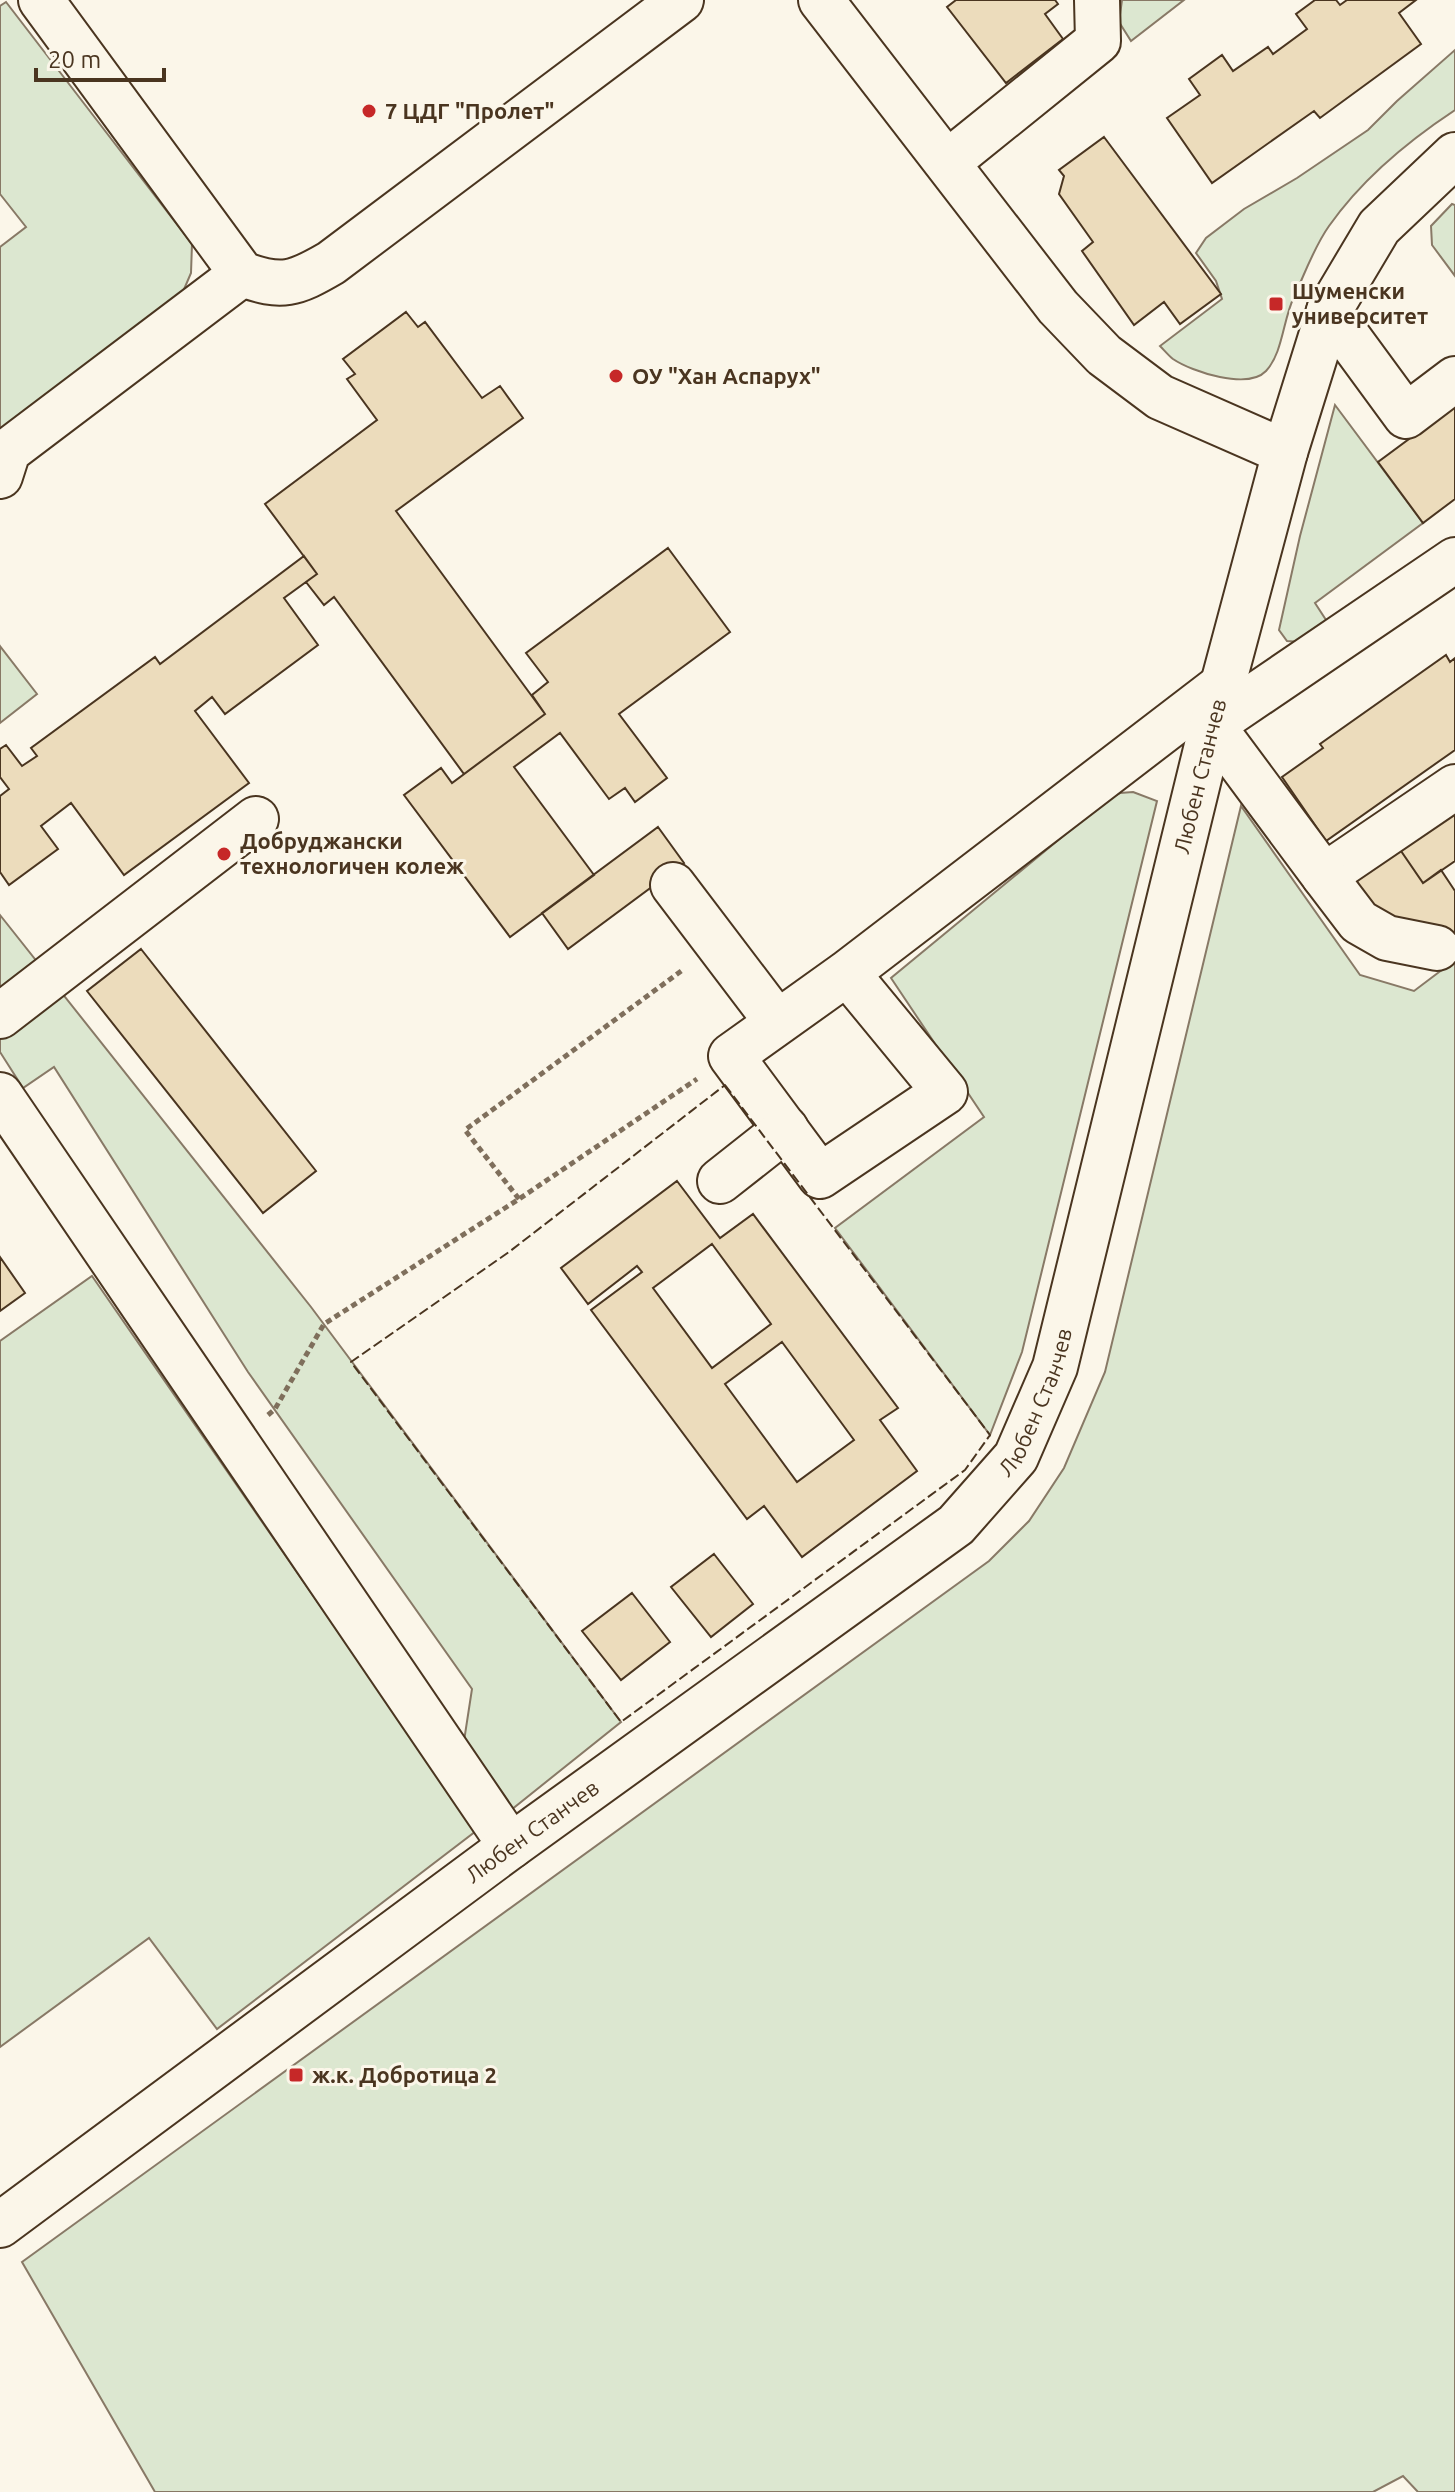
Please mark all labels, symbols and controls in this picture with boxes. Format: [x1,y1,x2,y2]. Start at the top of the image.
scale bar [36,32,164,82]
text: 20 m [48,46,101,73]
place label: 7 ЦДГ "Пролет" [385,98,554,123]
marker: 7 ЦДГ "Пролет" [360,102,378,120]
place label: Шуменски университет [1292,278,1428,328]
marker: Шуменски университет [1267,295,1285,313]
place label: ОУ "Хан Аспарух" [632,363,821,388]
marker: ОУ "Хан Аспарух" [607,367,625,385]
street label: Любен Станчев [1168,696,1230,856]
place label: Добруджански технологичен колеж [240,828,464,878]
marker: Добруджански технологичен колеж [215,845,233,863]
street label: Любен Станчев [992,1325,1076,1481]
street label: Любен Станчев [460,1774,603,1887]
place label: ж.к. Добротица 2 [312,2062,497,2087]
marker: ж.к. Добротица 2 [287,2066,305,2084]

